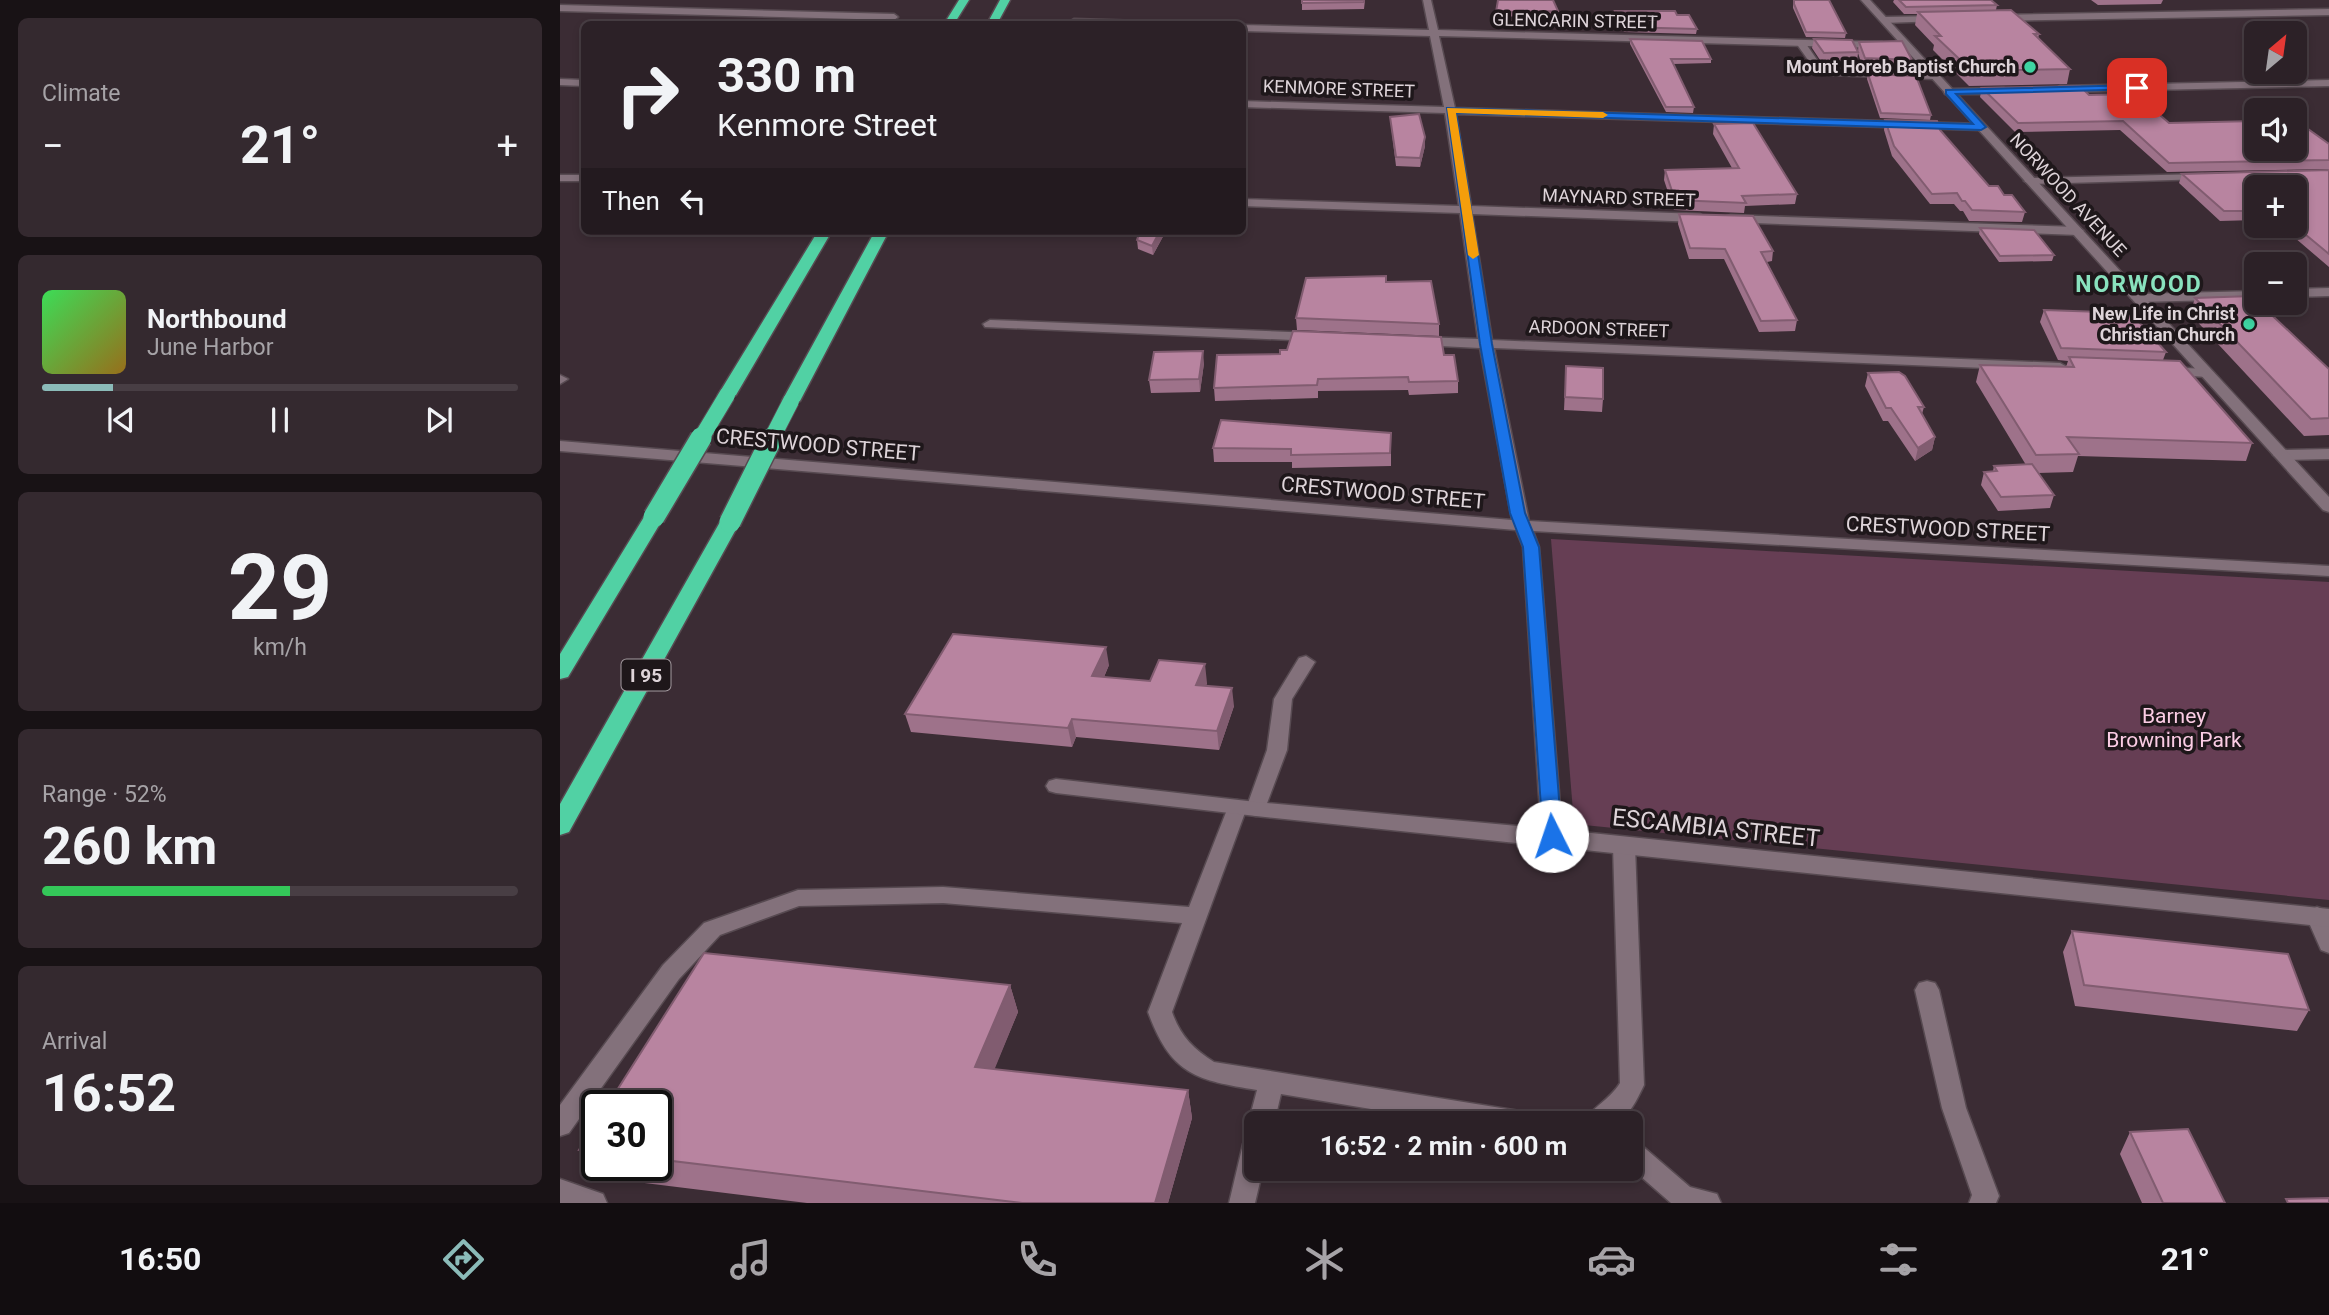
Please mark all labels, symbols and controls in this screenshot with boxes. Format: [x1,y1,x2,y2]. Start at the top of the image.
street label: GLENCARIN STREET [1492,9,1658,32]
north arrow [2244,21,2306,84]
map controls [2244,21,2307,315]
text: 330 m [717,47,856,104]
icon: right [602,49,693,140]
place label: Mount Horeb Baptist Church [1786,56,2016,77]
pin [2107,58,2167,118]
marker: Mount Horeb Baptist Church [2022,59,2038,75]
icon: arrive [2118,69,2156,107]
street label: KENMORE STREET [1263,75,1416,102]
text: Climate [42,80,121,107]
button: sound [2244,98,2307,161]
text: Kenmore Street [717,106,938,144]
text: 21° [240,115,320,176]
text: − [42,124,64,168]
text: + [496,124,518,168]
street label: NORWOOD AVENUE [2006,129,2131,261]
button: + [2244,175,2307,238]
icon: left [674,182,712,220]
street label: MAYNARD STREET [1542,184,1696,211]
text: Then [602,186,660,216]
button: − [2244,252,2307,315]
district label: NORWOOD [2075,271,2203,298]
place label: New Life in Christ Christian Church [2092,303,2235,345]
text: Northbound [147,304,287,334]
street label: ARDOON STREET [1528,316,1670,341]
marker: New Life in Christ Christian Church [2241,316,2257,332]
text: June Harbor [147,334,274,361]
icon: previous [102,401,140,439]
icon: pause [261,401,299,439]
icon: next [420,401,458,439]
street label: CRESTWOOD STREET [715,424,922,466]
street label: CRESTWOOD STREET [1280,472,1487,514]
street label: CRESTWOOD STREET [1845,512,2051,546]
text: 29 [228,535,332,641]
text: km/h [253,634,307,661]
road number: I 95 [622,660,670,690]
park label: Barney Browning Park [2106,704,2242,752]
text: Range · 52% [42,781,167,808]
position arrow [1515,799,1589,873]
street label: ESCAMBIA STREET [1611,803,1821,853]
text: 260 km [42,816,217,877]
text: Arrival [42,1028,107,1055]
text: 16:52 [42,1063,176,1124]
speed limit sign: 30 [581,1090,672,1181]
text: 16:52 · 2 min · 600 m [1320,1131,1567,1161]
icon: directions [439,1235,488,1284]
icon: music [726,1235,775,1284]
icon: phone [1013,1235,1062,1284]
icon: climate [1300,1235,1349,1284]
icon: car [1587,1235,1636,1284]
icon: filters [1874,1235,1923,1284]
text: 16:50 [119,1240,201,1278]
text: 21° [2161,1240,2210,1278]

